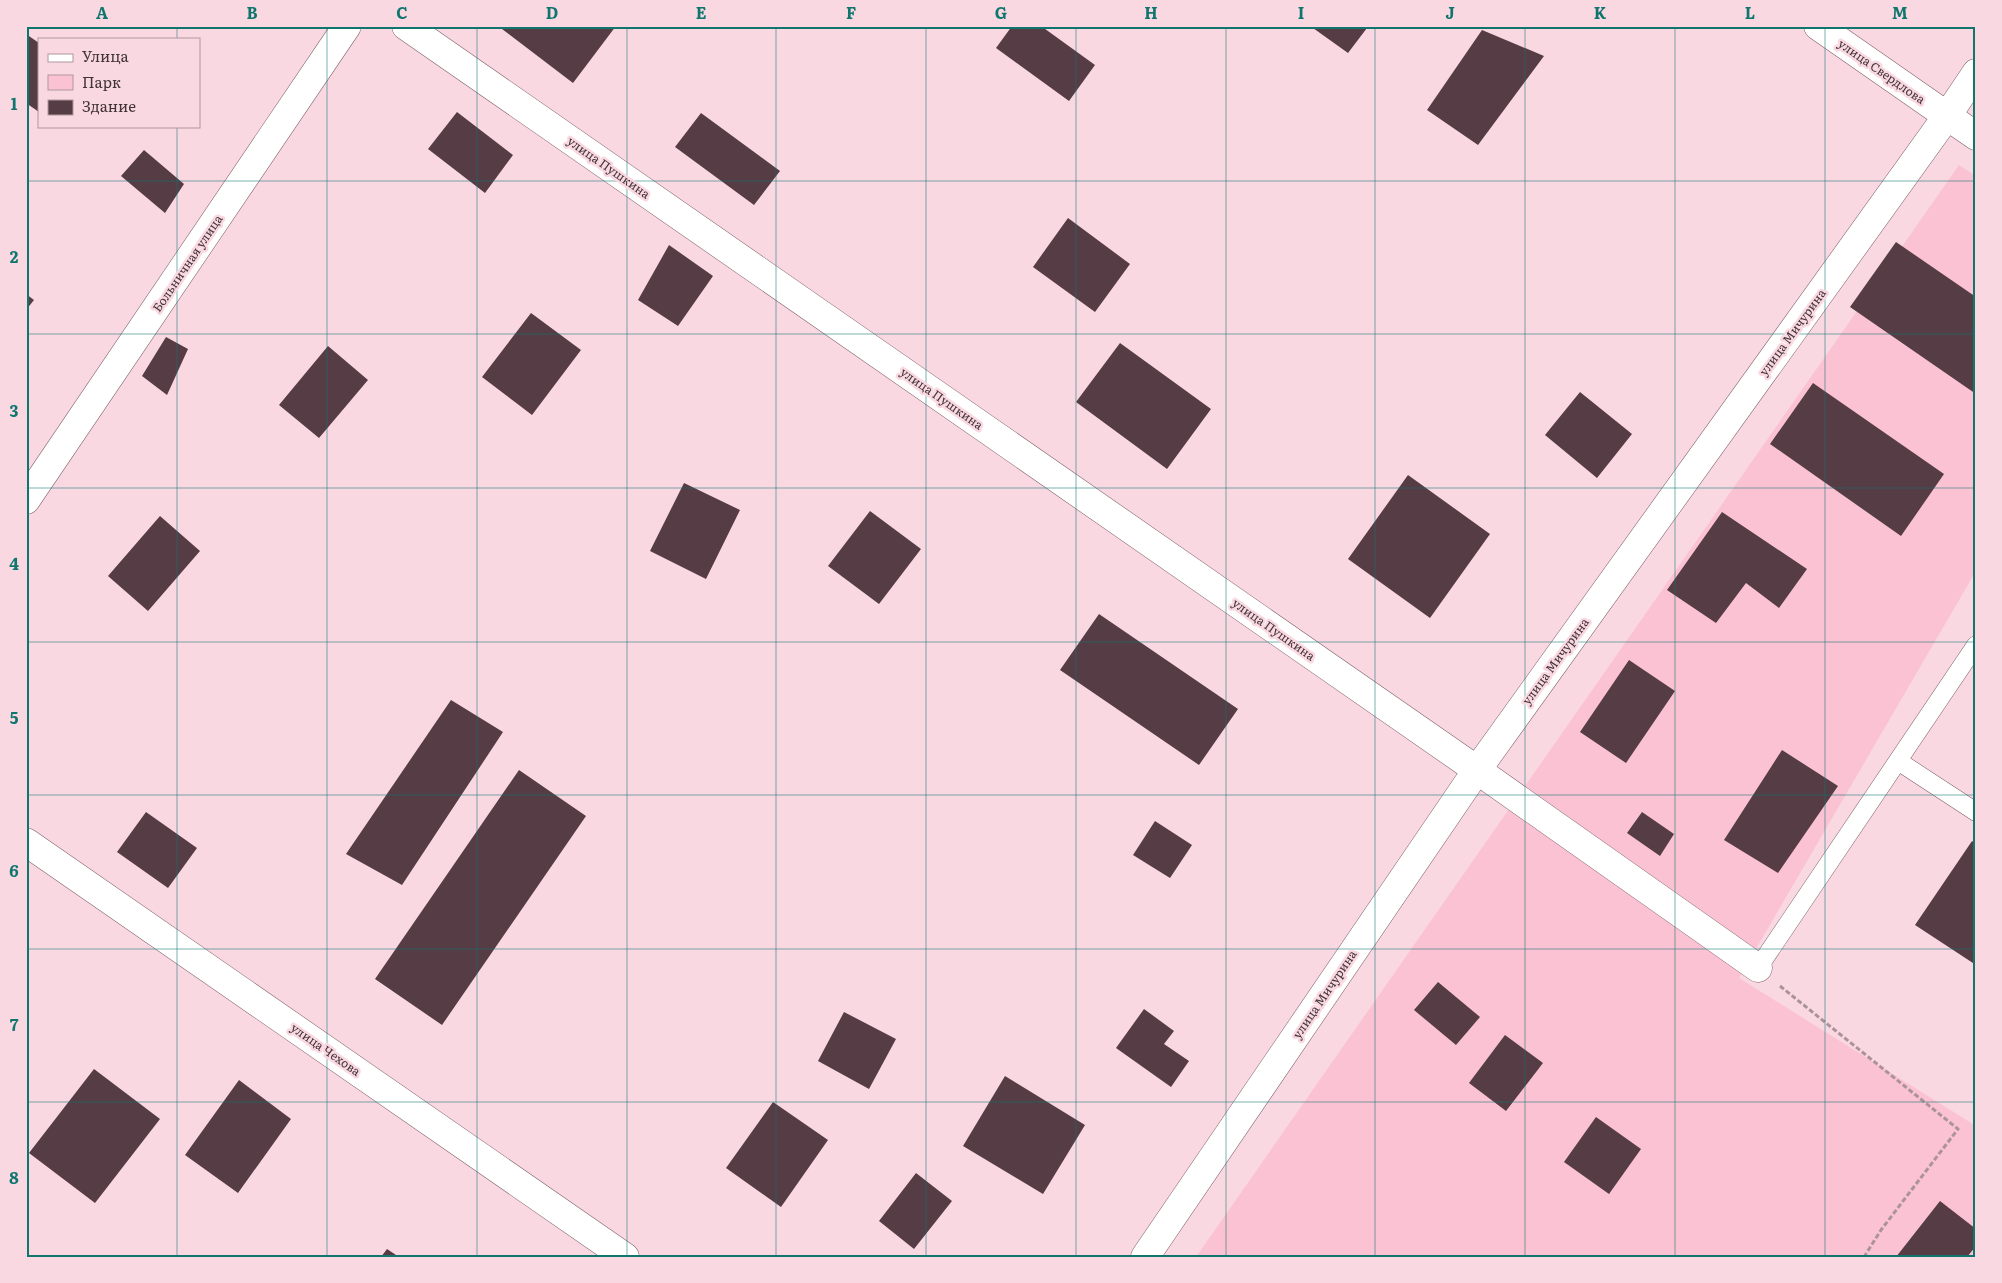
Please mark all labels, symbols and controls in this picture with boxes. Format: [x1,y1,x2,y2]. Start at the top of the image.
text: A [96,0,108,24]
text: B [246,0,258,24]
text: C [396,0,408,24]
text: D [546,0,558,24]
text: E [696,0,707,24]
text: F [846,0,856,24]
text: G [995,0,1007,24]
text: H [1144,0,1158,24]
text: I [1298,0,1304,24]
text: J [1445,0,1455,24]
text: K [1594,0,1607,24]
text: L [1745,0,1755,24]
text: M [1892,0,1908,24]
street label: улица Свердлова [1835,34,1930,108]
legend [38,38,200,128]
text: Улица [82,44,130,67]
text: Парк [82,70,121,93]
text: 1 [11,91,18,115]
text: Здание [82,94,136,117]
street label: улица Пушкина [564,132,655,203]
street label: Больничная улица [148,210,227,315]
text: 2 [10,244,19,268]
street label: улица Мичурина [1754,284,1830,379]
street label: улица Пушкина [897,363,988,434]
text: 3 [10,398,19,422]
text: 4 [9,551,19,575]
street label: улица Пушкина [1229,594,1320,665]
street label: улица Мичурина [1517,613,1593,708]
text: 5 [10,705,19,729]
text: 6 [9,858,19,882]
street label: улица Мичурина [1288,946,1361,1042]
text: 7 [10,1012,19,1036]
street label: улица Чехова [287,1018,365,1080]
text: 8 [9,1165,19,1189]

